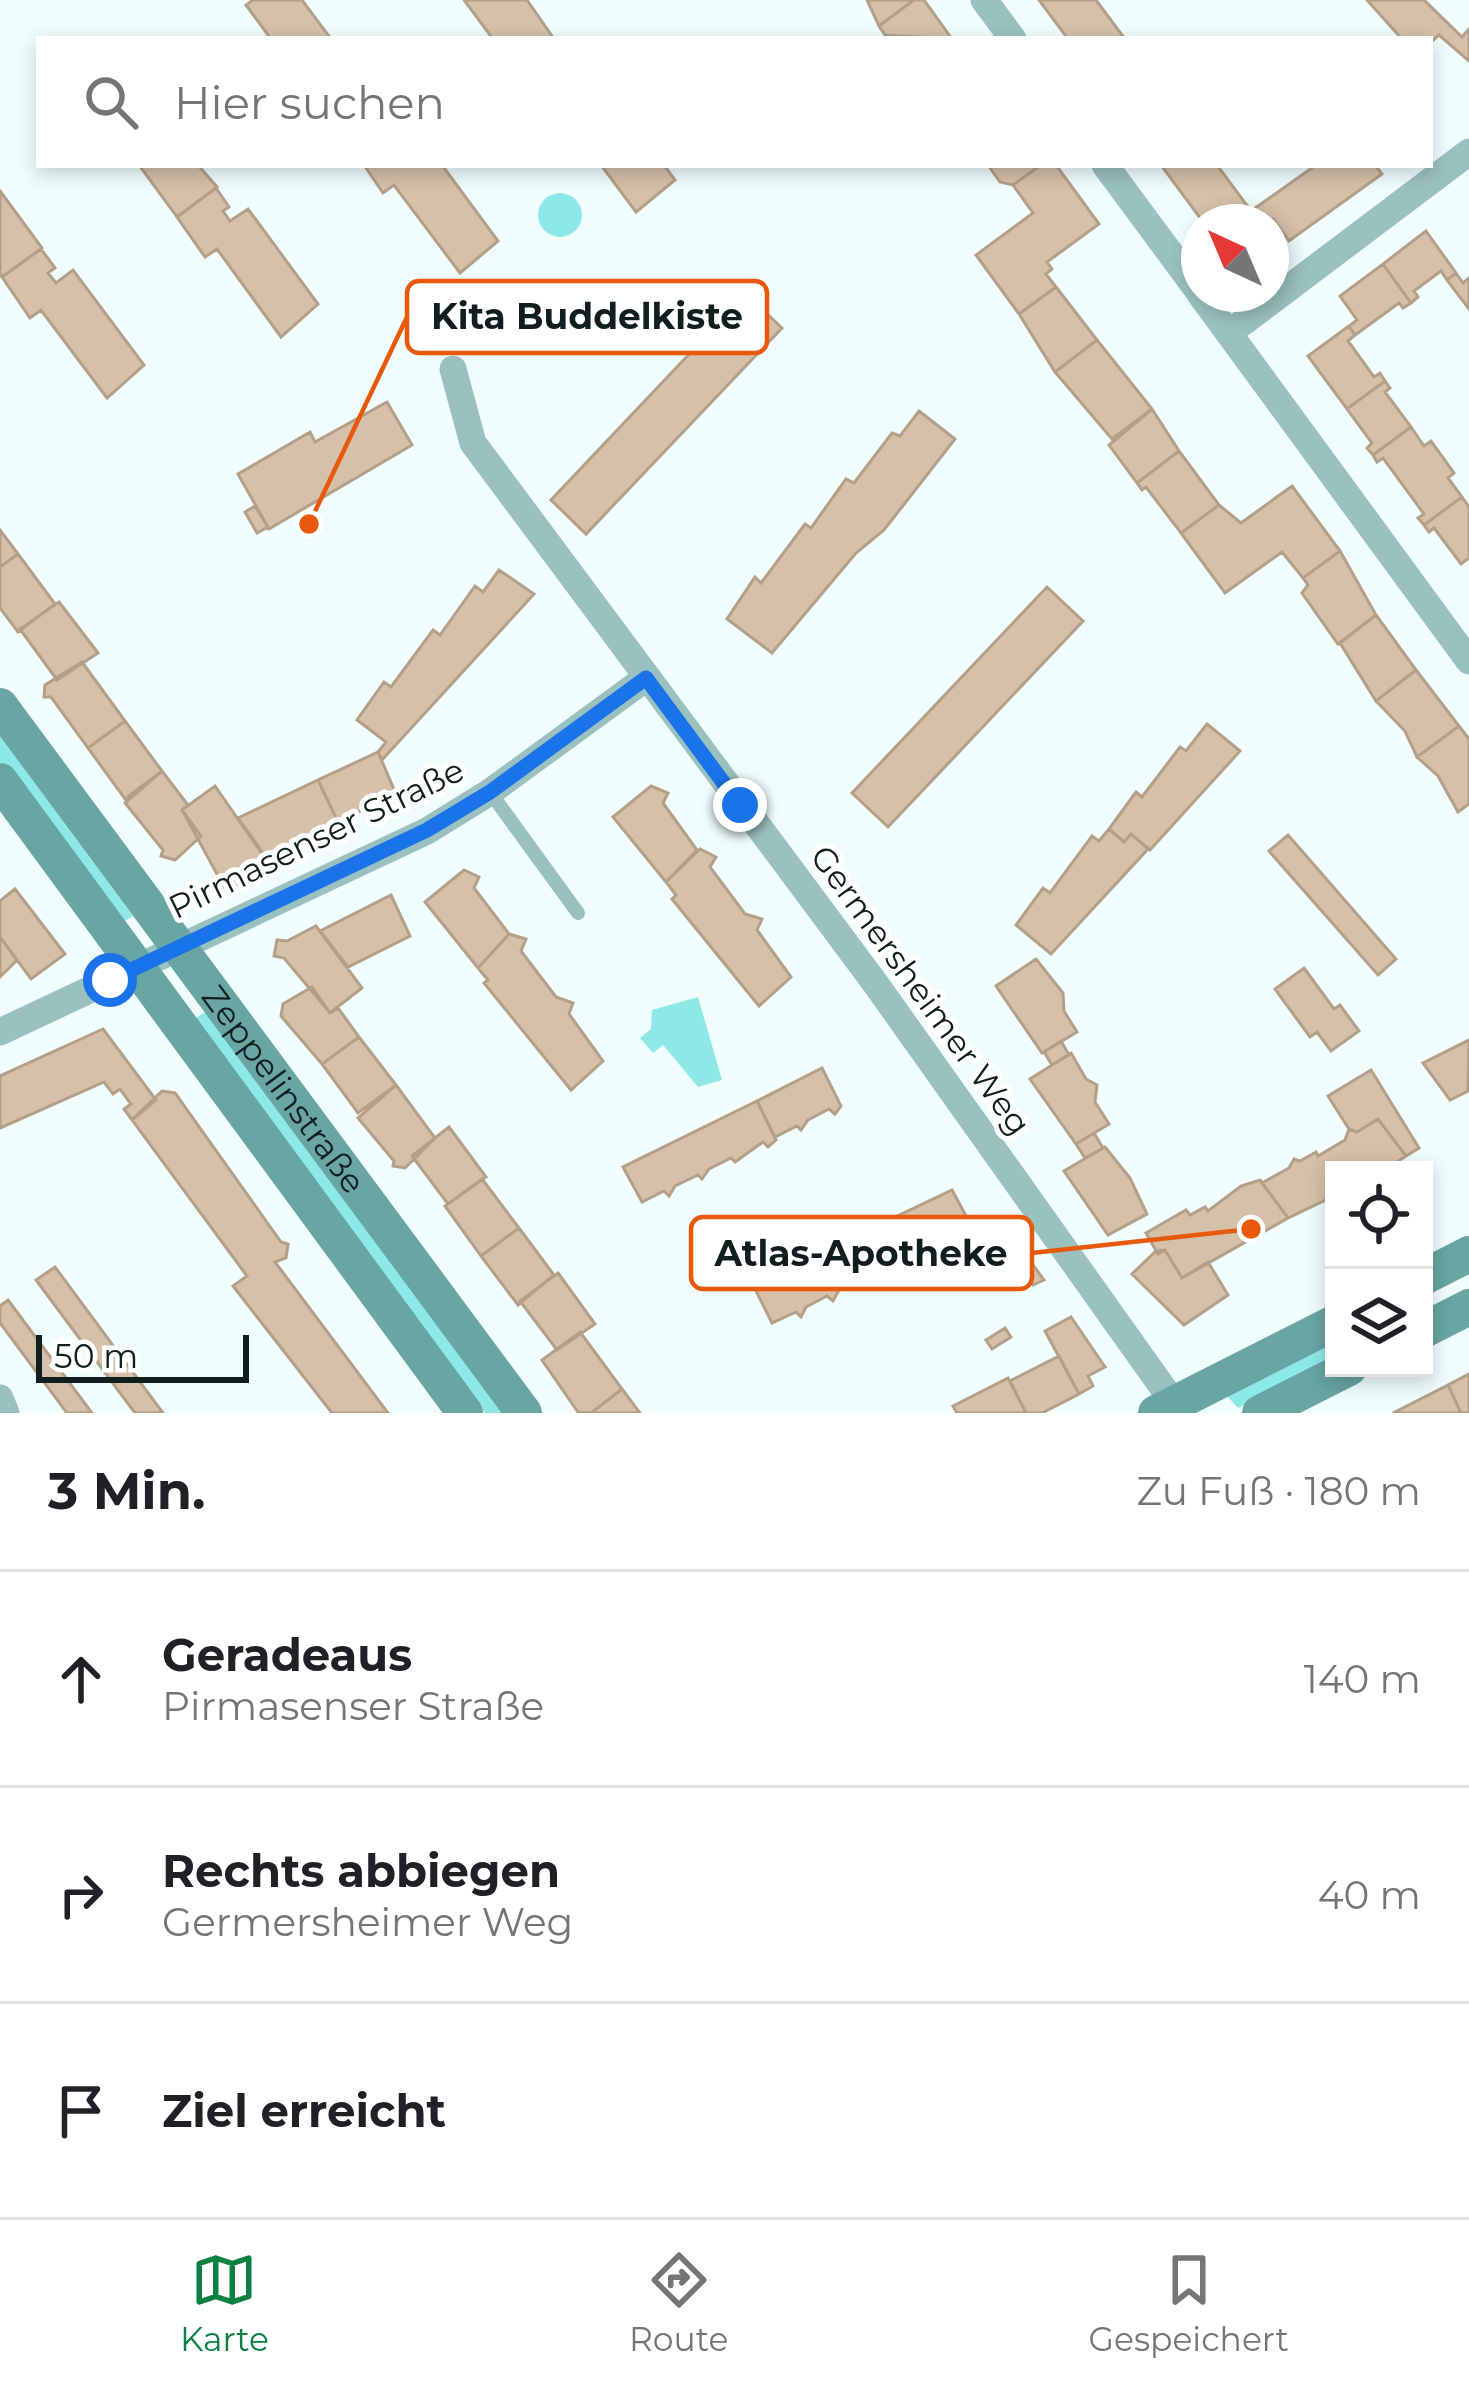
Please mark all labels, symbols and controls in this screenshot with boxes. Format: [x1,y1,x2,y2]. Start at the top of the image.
search box [36,36,1433,168]
icon: search [78,69,144,135]
text: Hier suchen [174,75,445,130]
north arrow [1181,204,1289,312]
callout: Kita Buddelkiste [407,281,767,353]
text: Kita Buddelkiste [431,294,743,338]
street label: Pirmasenser Straße [162,749,470,927]
route end [713,778,767,832]
street label: Germersheimer Weg [803,837,1039,1143]
route start [83,953,137,1007]
street label: Zeppelinstraße [194,977,374,1201]
map controls [1325,1161,1433,1377]
button: locate [1325,1161,1433,1269]
callout: Atlas-Apotheke [691,1217,1032,1289]
text: Atlas-Apotheke [713,1231,1008,1275]
button: layers [1325,1269,1433,1377]
scale bar [36,1329,249,1382]
text: 50 m [54,1336,138,1376]
text: 3 Min. [48,1460,205,1522]
text: Zu Fuß · 180 m [1137,1467,1421,1515]
text: Geradeaus [162,1627,412,1682]
icon: ahead [48,1646,114,1712]
text: 140 m [1304,1655,1421,1703]
text: Pirmasenser Straße [162,1682,544,1730]
text: Rechts abbiegen [162,1843,560,1898]
icon: right [48,1862,114,1928]
text: 40 m [1318,1871,1421,1919]
text: Germersheimer Weg [162,1898,573,1946]
icon: arrive [48,2078,114,2144]
text: Ziel erreicht [162,2083,446,2138]
tab: Karte [180,2247,269,2359]
tab: Route [629,2247,728,2359]
tab: Gespeichert [1089,2247,1289,2359]

